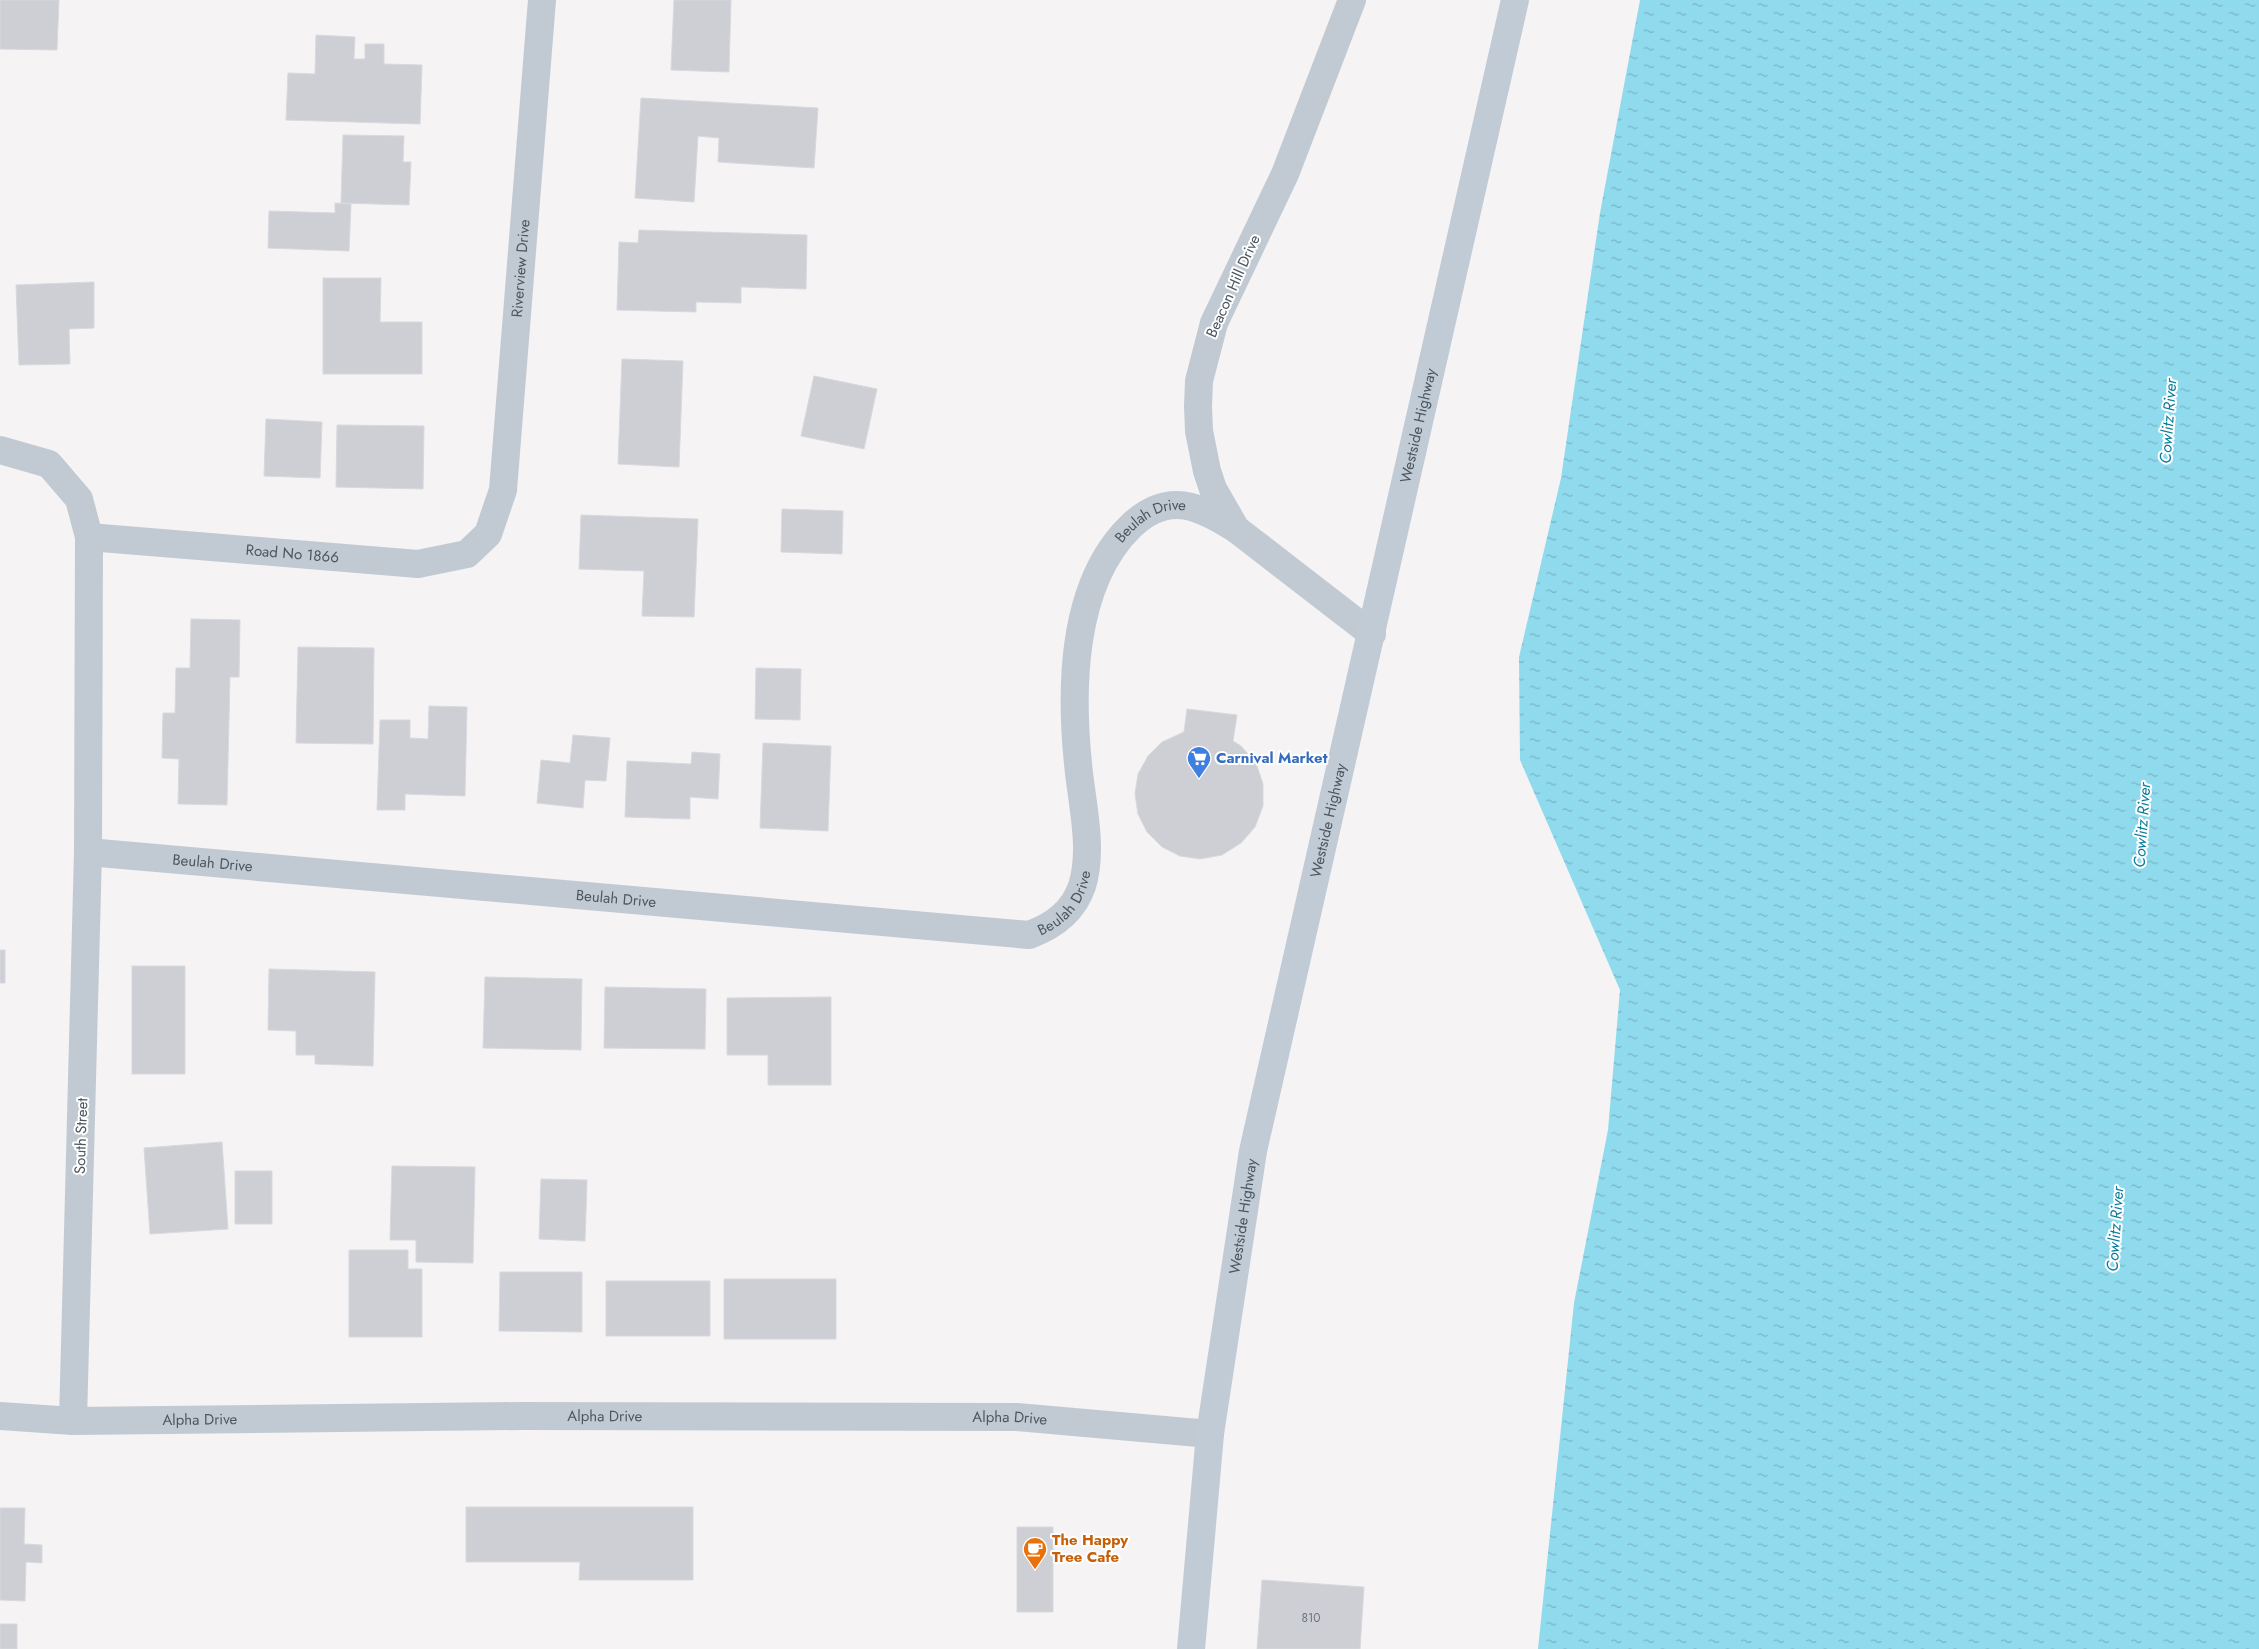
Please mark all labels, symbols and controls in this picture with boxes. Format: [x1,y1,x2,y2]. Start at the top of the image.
street label: Riverview Drive [506,218,536,318]
street label: Beacon Hill Drive [1200,231,1266,341]
street label: Westside Highway [1394,366,1442,485]
water label: Cowlitz River [2154,376,2183,464]
street label: Beulah Drive [1109,494,1187,548]
street label: Road No 1866 [245,539,340,568]
supermarket icon: Carnival Market [1186,745,1212,779]
place label: Carnival Market [1216,747,1328,769]
street label: Westside Highway [1305,761,1352,880]
water label: Cowlitz River [2128,780,2157,868]
street label: Beulah Drive [171,848,254,877]
street label: Beulah Drive [1034,868,1096,941]
street label: Beulah Drive [575,884,657,913]
street label: South Street [69,1097,93,1174]
street label: Westside Highway [1223,1157,1263,1276]
water label: Cowlitz River [2101,1184,2130,1272]
street label: Alpha Drive [567,1405,643,1427]
street label: Alpha Drive [972,1406,1048,1431]
street label: Alpha Drive [162,1408,238,1431]
place label: The Happy Tree Cafe [1052,1529,1128,1568]
cafe icon: The Happy Tree Cafe [1022,1536,1048,1570]
house number: 810 [1301,1609,1321,1627]

